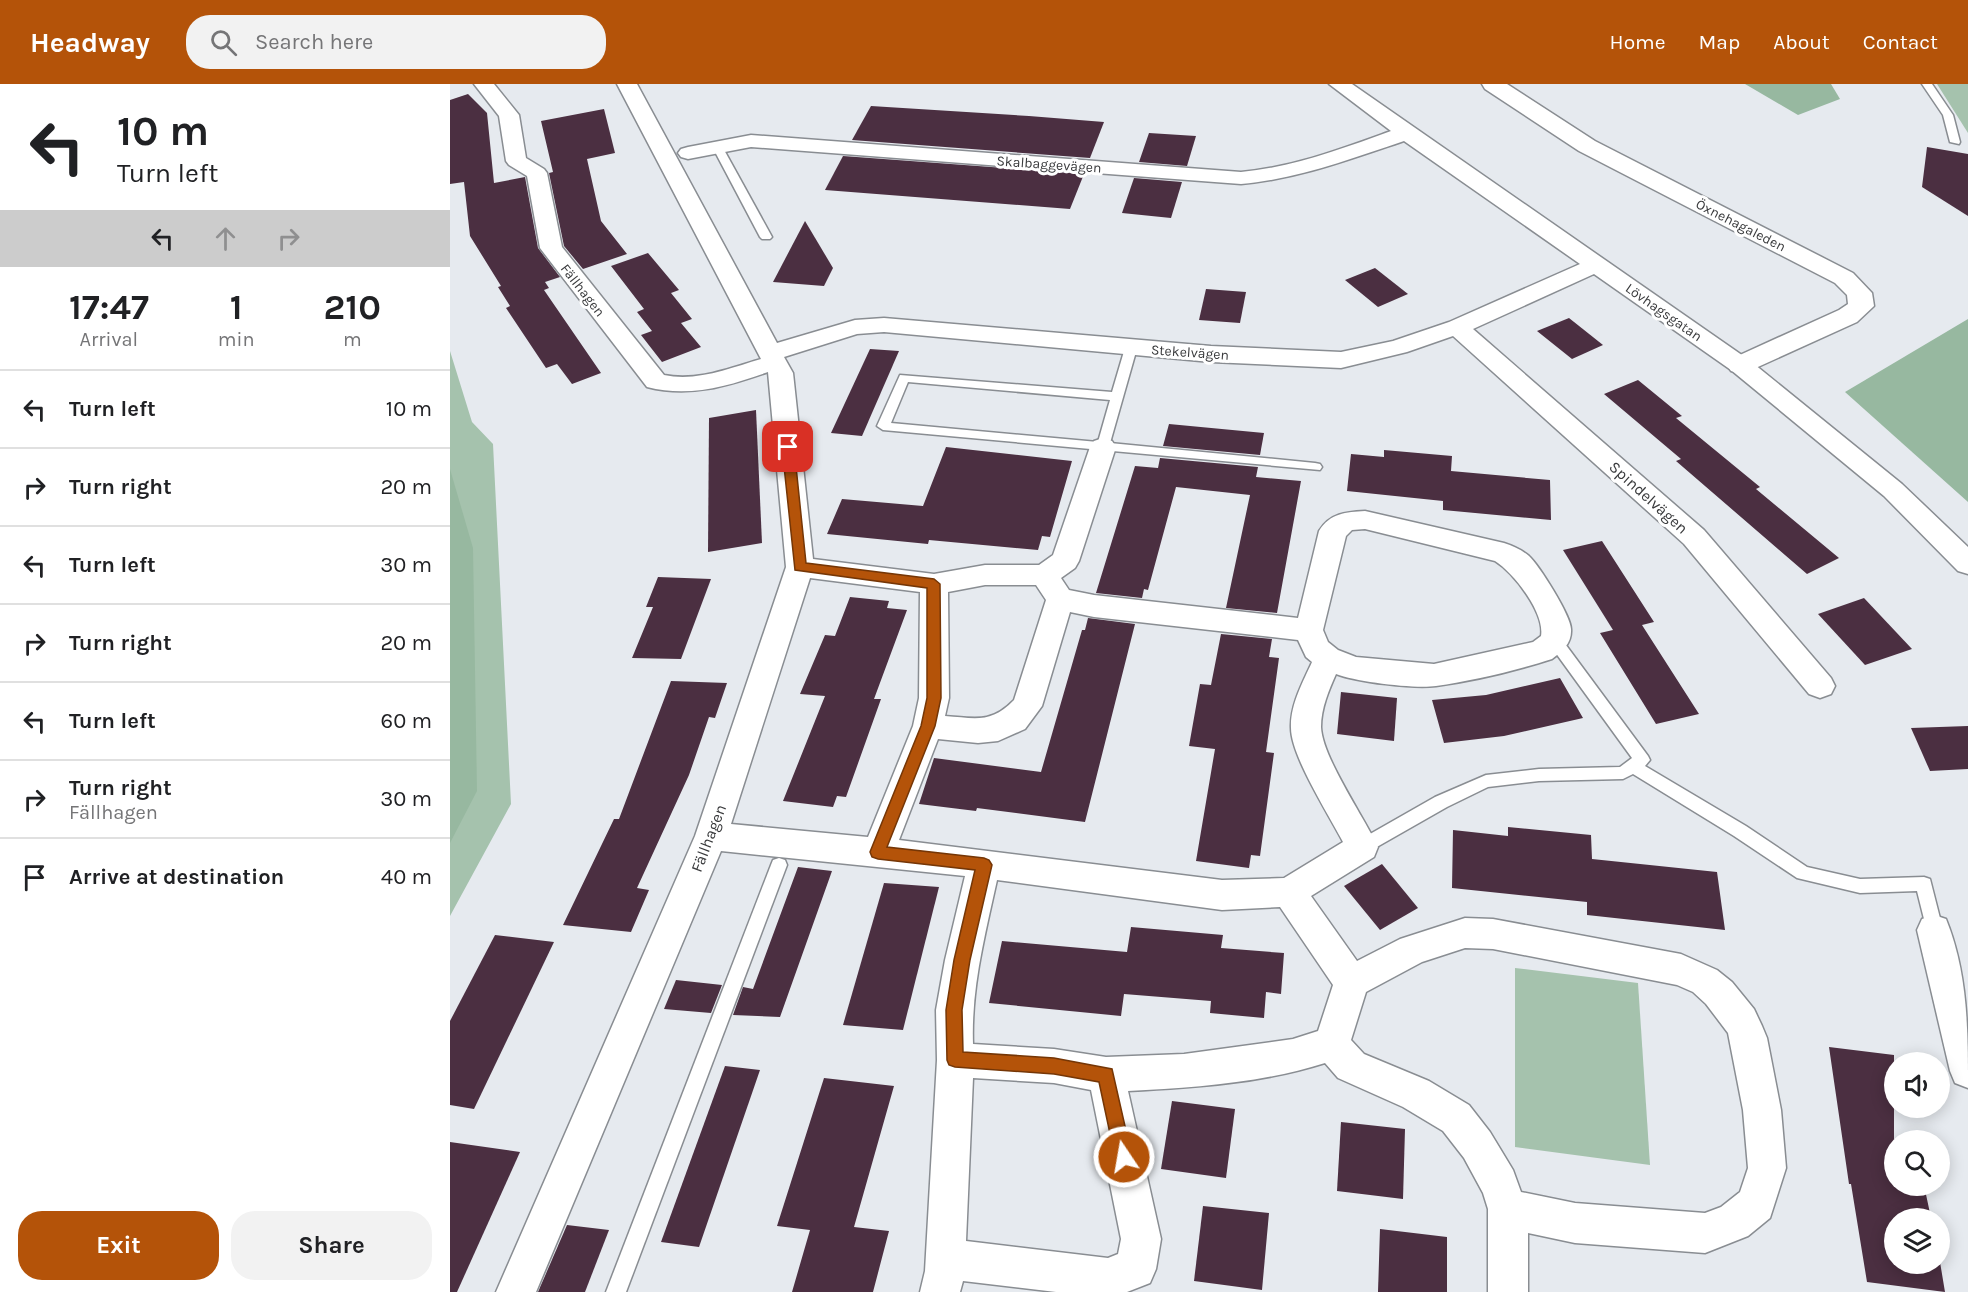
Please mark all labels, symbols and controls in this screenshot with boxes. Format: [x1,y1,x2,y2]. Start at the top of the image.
search box [186,15,606,69]
text: Headway [30,26,150,59]
icon: search [207,26,240,59]
text: Search here [255,29,373,55]
text: Home [1610,30,1666,54]
text: Map [1699,30,1740,54]
text: About [1773,30,1830,54]
text: Contact [1863,30,1938,54]
text: 10 m [117,106,209,156]
icon: left [18,108,96,186]
street label: Skalbaggevägen [996,152,1102,177]
text: Turn left [117,157,218,189]
street label: Öxnehagaleden [1693,195,1789,255]
icon: left [146,222,179,255]
icon: ahead [209,222,242,255]
icon: right [272,222,305,255]
street label: Fällhagen [557,261,608,320]
street label: Lövhagsgatan [1622,280,1705,345]
text: 17:47 [69,286,149,328]
text: 1 [230,286,243,328]
text: 210 [324,286,381,328]
text: Arrival [80,328,138,351]
text: min [218,328,255,351]
text: m [343,328,362,351]
street label: Stekelvägen [1150,341,1230,364]
icon: left [18,393,51,426]
text: Turn left [69,396,156,422]
text: 10 m [386,396,432,422]
pin [762,421,813,472]
icon: arrive [771,430,804,463]
street label: Spindelvägen [1605,457,1692,538]
icon: right [18,471,51,504]
text: Turn right [69,474,172,500]
text: 20 m [380,474,432,500]
icon: left [18,549,51,582]
text: Turn left [69,552,156,578]
text: 30 m [380,552,432,578]
icon: right [18,627,51,660]
text: Turn right [69,630,172,656]
text: 20 m [380,630,432,656]
icon: left [18,705,51,738]
text: Turn left [69,708,156,734]
text: 60 m [381,708,432,734]
text: Turn right [69,775,172,801]
icon: right [18,783,51,816]
text: 30 m [380,786,432,812]
text: Fällhagen [69,801,158,824]
street label: Fällhagen [687,802,730,875]
icon: arrive [18,861,51,894]
text: Arrive at destination [69,864,284,890]
text: 40 m [381,864,432,890]
map controls [1884,1052,1950,1274]
button: sound [1884,1052,1950,1118]
position arrow [1092,1125,1156,1189]
button: search [1884,1130,1950,1196]
button: layers [1884,1208,1950,1274]
button: Exit [18,1211,219,1280]
button: Share [231,1211,432,1280]

